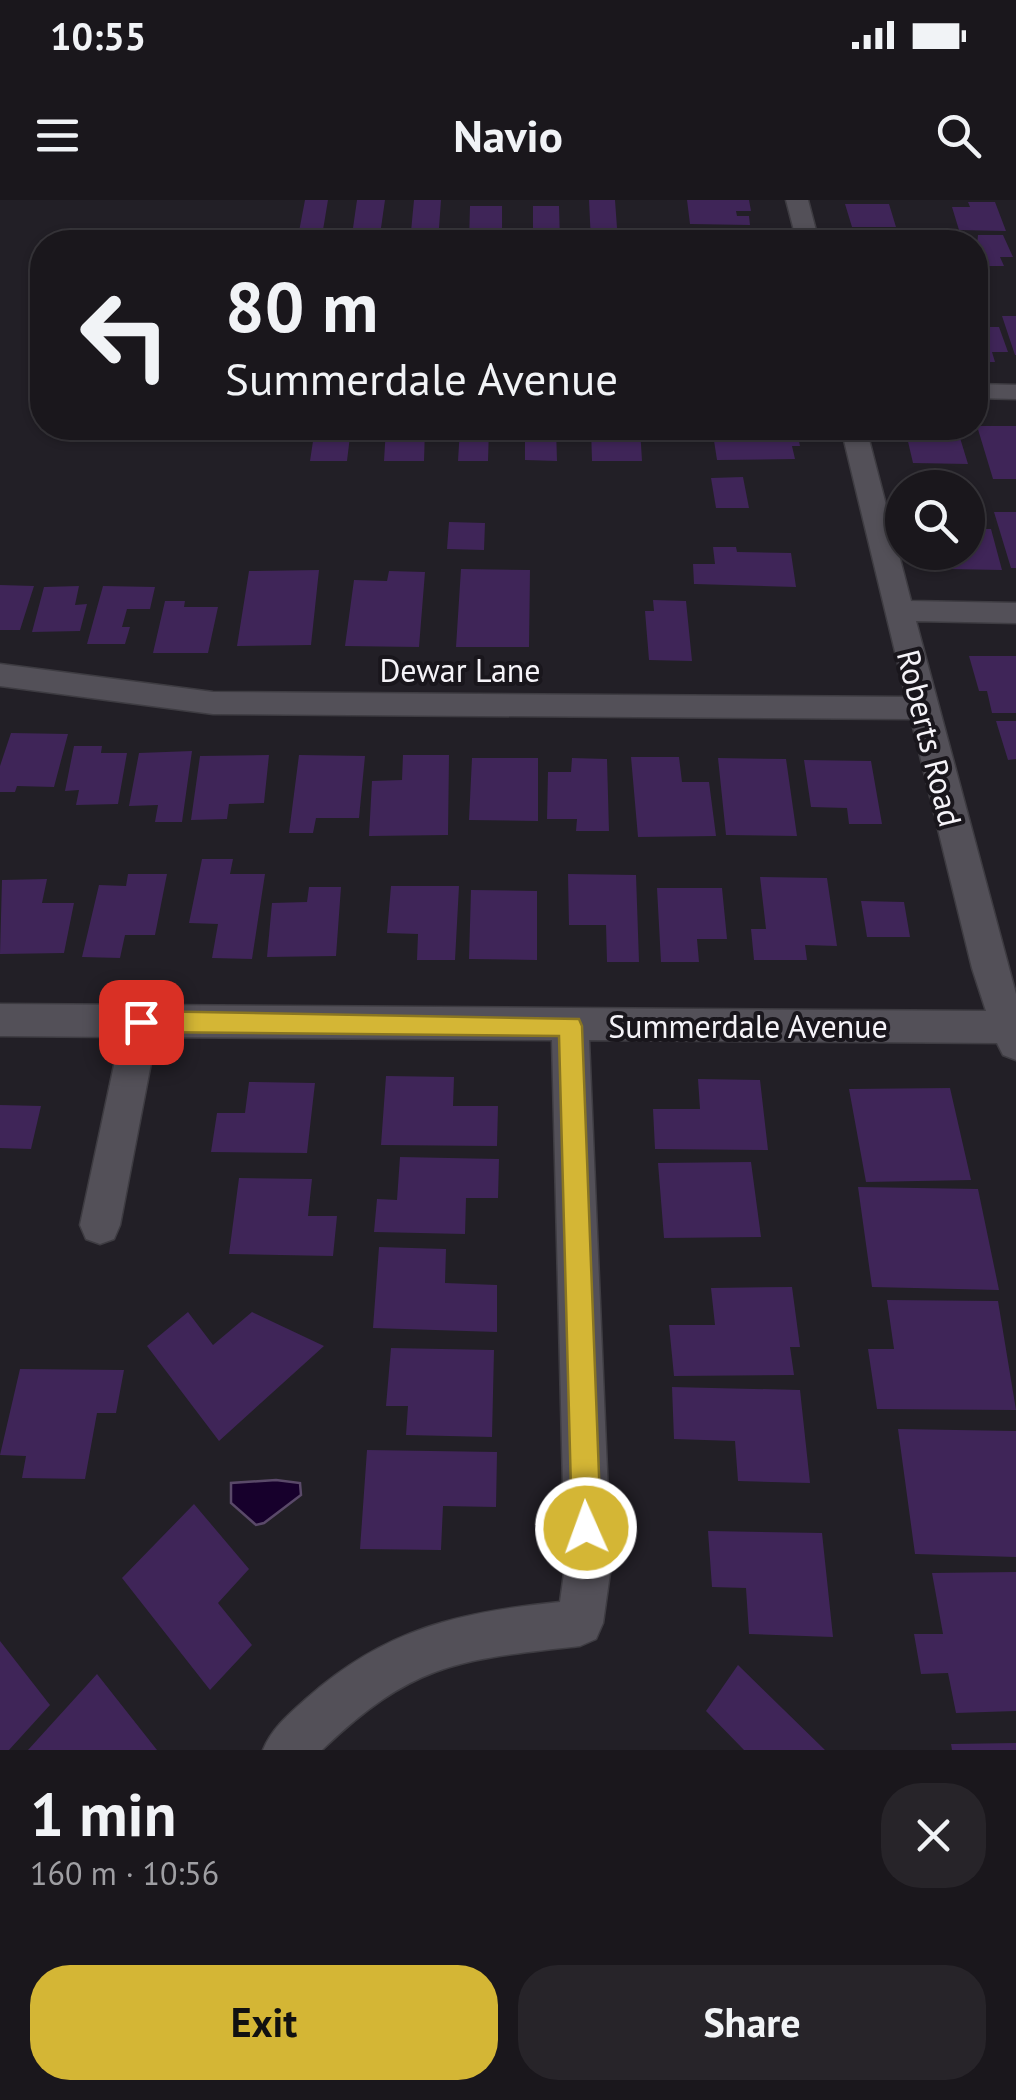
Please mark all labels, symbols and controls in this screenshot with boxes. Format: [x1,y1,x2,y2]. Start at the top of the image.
text: 10:55 [50,11,146,60]
text: Navio [453,106,563,164]
icon: menu [30,108,85,163]
icon: search [931,108,986,163]
text: 80 m [225,261,378,351]
icon: left [60,270,190,400]
text: Summerdale Avenue [225,349,618,407]
map controls [885,470,985,570]
button: search [885,470,985,570]
street label: Roberts Road [888,645,972,831]
street label: Dewar Lane [379,649,541,691]
pin [99,980,184,1065]
icon: arrive [114,995,169,1050]
street label: Summerdale Avenue [608,1005,888,1047]
position arrow [534,1476,638,1580]
text: 1 min [30,1775,176,1853]
button: close [881,1783,986,1888]
text: 160 m · 10:56 [30,1852,219,1894]
button: Exit [30,1965,498,2080]
button: Share [518,1965,986,2080]

